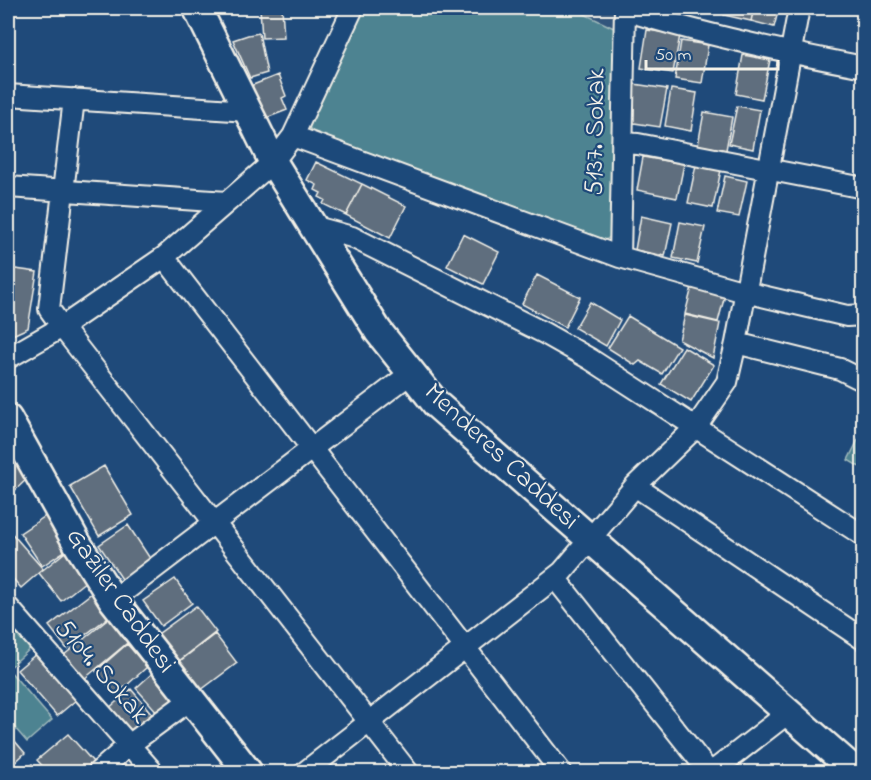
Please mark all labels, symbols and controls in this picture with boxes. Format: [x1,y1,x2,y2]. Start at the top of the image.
scale bar [646,33,778,71]
text: 50 m [655,43,692,69]
street label: 5137. Sokak [575,68,617,196]
street label: Menderes Caddesi [414,374,588,540]
street label: Gaziler Caddesi [55,520,185,682]
street label: 5104. Sokak [44,611,158,733]

